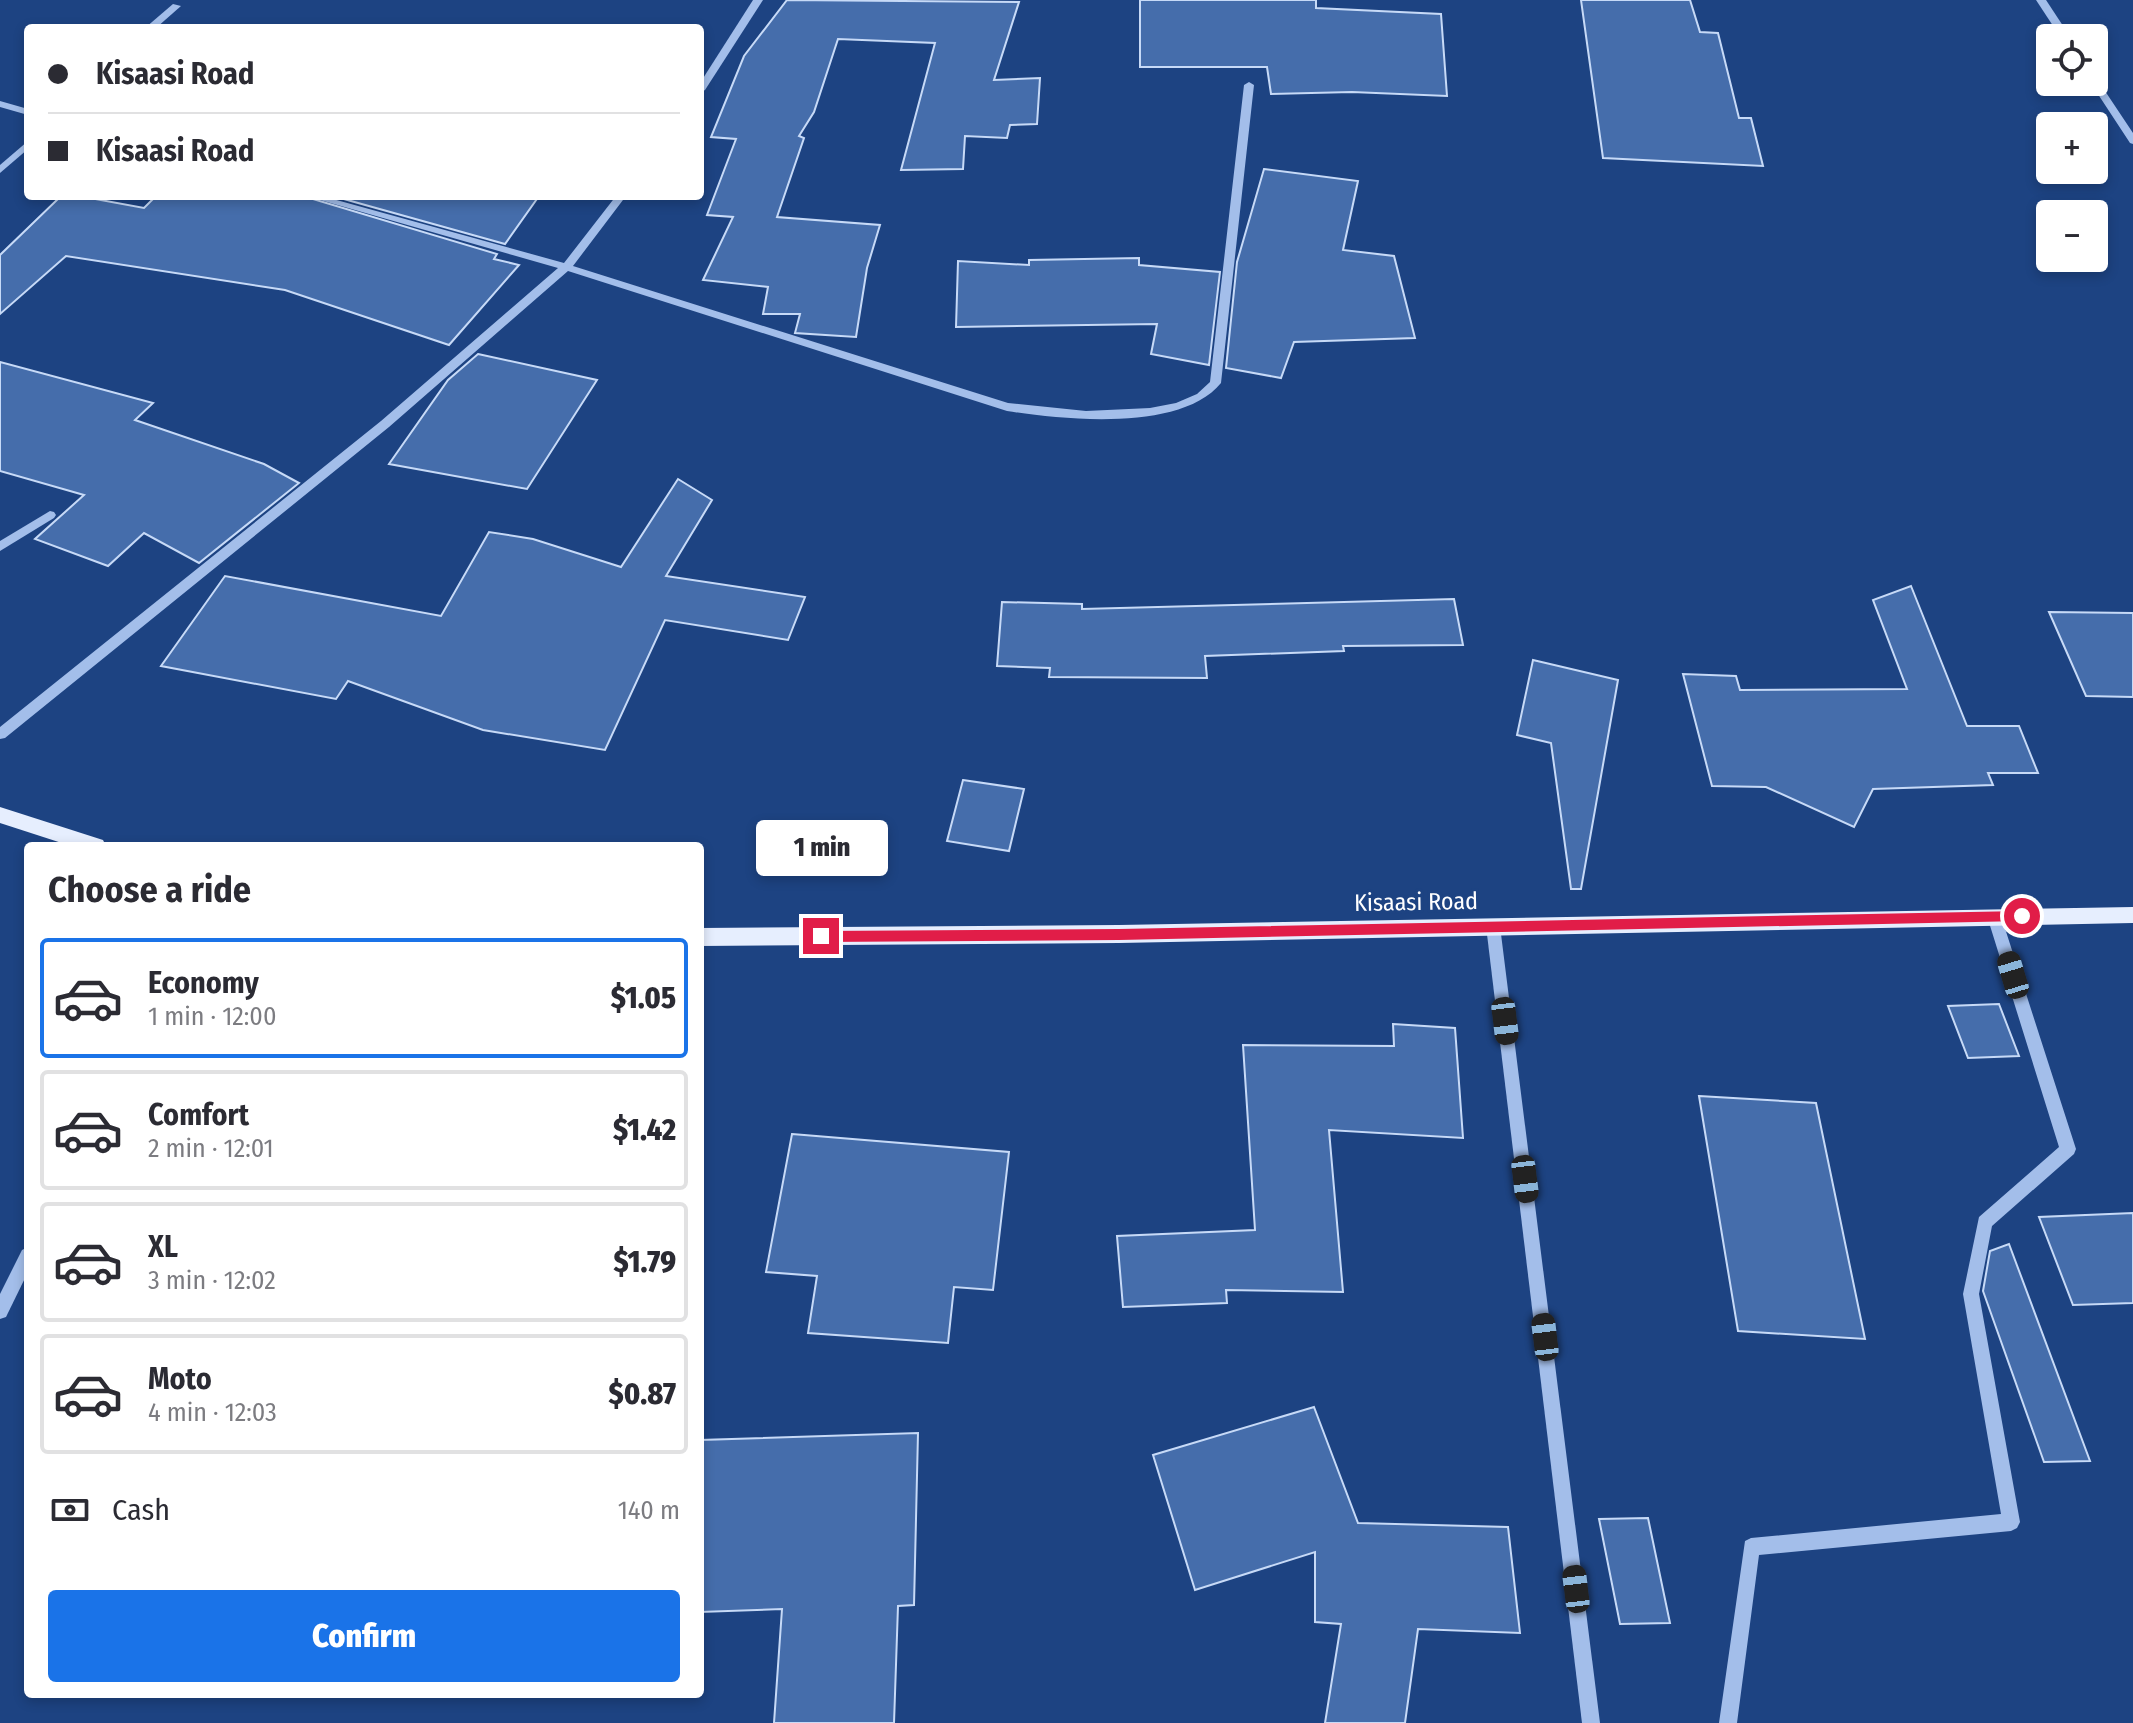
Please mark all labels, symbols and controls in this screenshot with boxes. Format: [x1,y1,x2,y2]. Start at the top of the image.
map controls [2036,24,2108,272]
button: locate [2036,24,2108,96]
text: Kisaasi Road [96,56,254,92]
button: + [2036,112,2108,184]
text: Kisaasi Road [96,133,254,169]
button: − [2036,200,2108,272]
callout: 1 min [755,820,887,876]
text: 1 min [794,832,850,863]
text: Choose a ride [48,868,251,912]
street label: Kisaasi Road [1354,887,1478,917]
route start [2004,898,2040,934]
route end [803,918,839,954]
car [1995,949,2031,1001]
icon: car [52,962,124,1034]
text: Economy [148,965,259,1001]
text: $1.05 [611,980,676,1016]
car [1490,996,1520,1046]
text: 1 min · 12:00 [148,1001,276,1032]
icon: car [52,1094,124,1166]
text: Comfort [148,1097,249,1133]
text: $1.42 [613,1112,676,1148]
text: 2 min · 12:01 [148,1133,274,1164]
car [1510,1154,1540,1204]
icon: car [52,1226,124,1298]
text: XL [148,1229,178,1265]
text: $1.79 [613,1244,676,1280]
text: 3 min · 12:02 [148,1265,276,1296]
car [1530,1312,1560,1362]
icon: car [52,1358,124,1430]
text: Moto [148,1361,212,1397]
text: $0.87 [609,1376,676,1412]
text: 4 min · 12:03 [148,1397,277,1428]
icon: cash [48,1488,92,1532]
text: Cash [112,1492,170,1528]
text: 140 m [618,1495,680,1526]
car [1561,1564,1591,1614]
button: Confirm [48,1590,680,1682]

